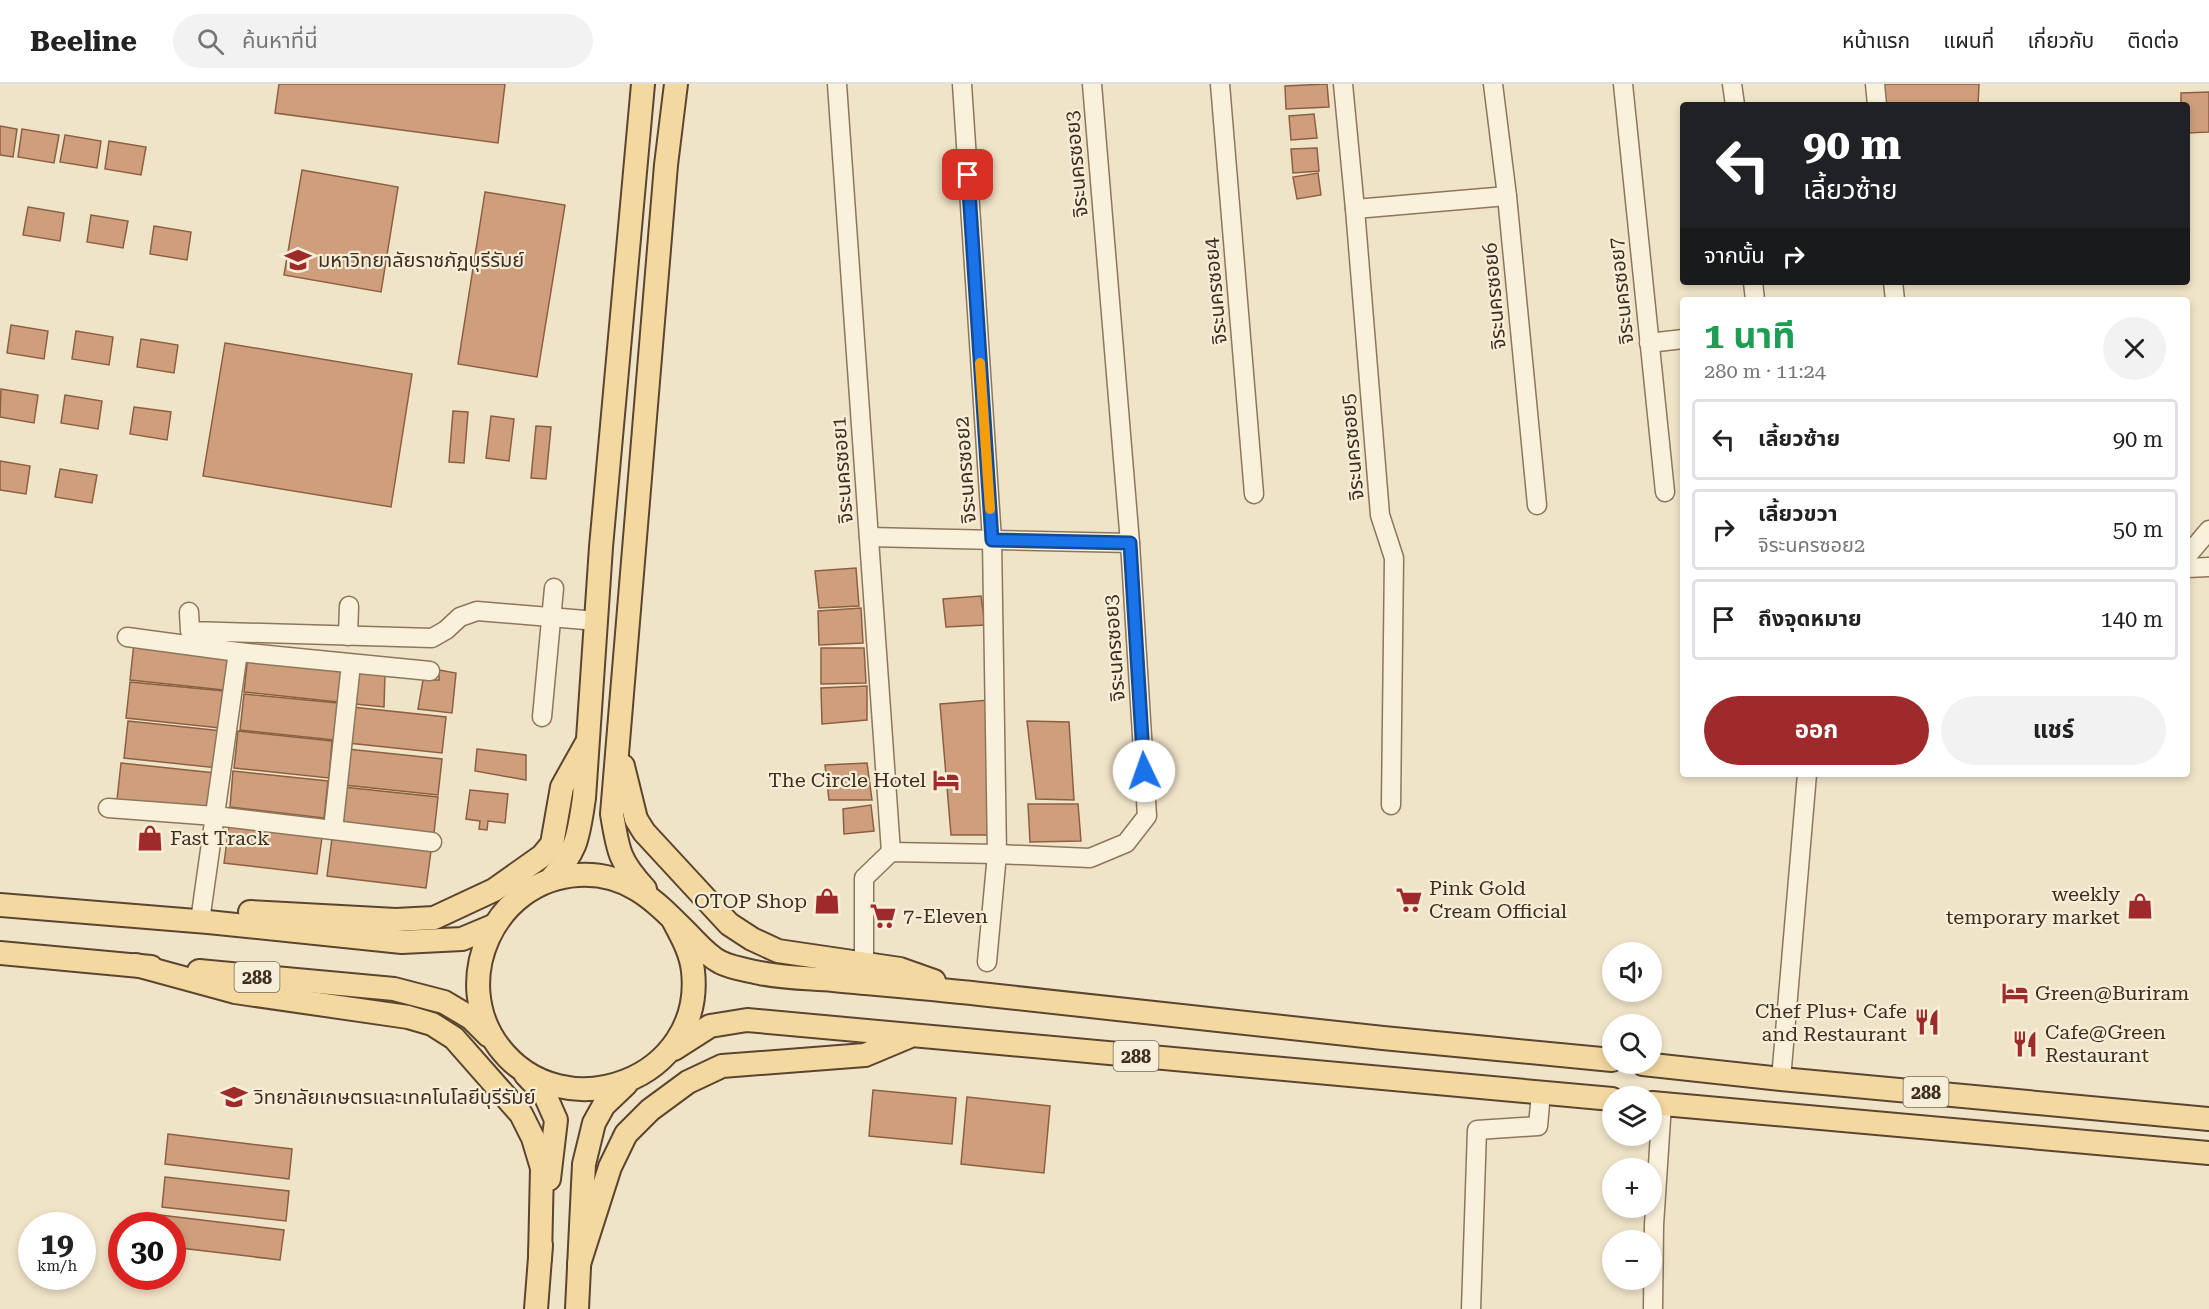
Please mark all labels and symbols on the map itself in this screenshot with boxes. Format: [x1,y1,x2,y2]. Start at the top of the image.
street label: จิระนครซอย3 [1059,110,1093,219]
pin [942,149,993,200]
street label: จิระนครซอย4 [1198,236,1232,346]
street label: จิระนครซอย7 [1603,236,1639,346]
street label: จิระนครซอย6 [1477,242,1511,351]
school or university icon: มหาวิทยาลัยราชภัฏบุรีรัมย์ [283,245,313,275]
place label: มหาวิทยาลัยราชภัฏบุรีรัมย์ [318,248,524,272]
street label: จิระนครซอย5 [1335,393,1369,502]
street label: จิระนครซอย1 [826,416,858,524]
street label: จิระนครซอย2 [949,416,981,524]
street label: จิระนครซอย3 [1098,594,1130,702]
position arrow [1112,739,1176,803]
hotel icon: The Circle Hotel [931,765,961,795]
place label: The Circle Hotel [768,768,926,792]
shop icon: Fast Track [135,823,165,853]
place label: Fast Track [170,826,270,850]
place label: Pink Gold Cream Official [1429,876,1567,923]
place label: weekly temporary market [1946,882,2121,929]
supermarket icon: Pink Gold Cream Official [1394,885,1424,915]
shop icon: OTOP Shop [812,886,842,916]
place label: OTOP Shop [694,889,807,913]
shop icon: weekly temporary market [2125,891,2155,921]
supermarket icon: 7-Eleven [868,901,898,931]
place label: 7-Eleven [903,904,988,928]
road number: 288 [234,962,280,992]
hotel icon: Green@Buriram [2000,978,2030,1008]
place label: Green@Buriram [2035,981,2189,1005]
place label: Chef Plus+ Cafe and Restaurant [1755,999,1908,1046]
restaurant icon: Chef Plus+ Cafe and Restaurant [1912,1007,1942,1037]
place label: Cafe@Green Restaurant [2045,1020,2166,1067]
restaurant icon: Cafe@Green Restaurant [2010,1029,2040,1059]
road number: 288 [1114,1041,1158,1071]
road number: 288 [1904,1077,1948,1107]
school or university icon: วิทยาลัยเกษตรและเทคโนโลยีบุรีรัมย์ [219,1082,249,1112]
place label: วิทยาลัยเกษตรและเทคโนโลยีบุรีรัมย์ [253,1085,536,1109]
speed limit sign: 30 [108,1212,186,1290]

